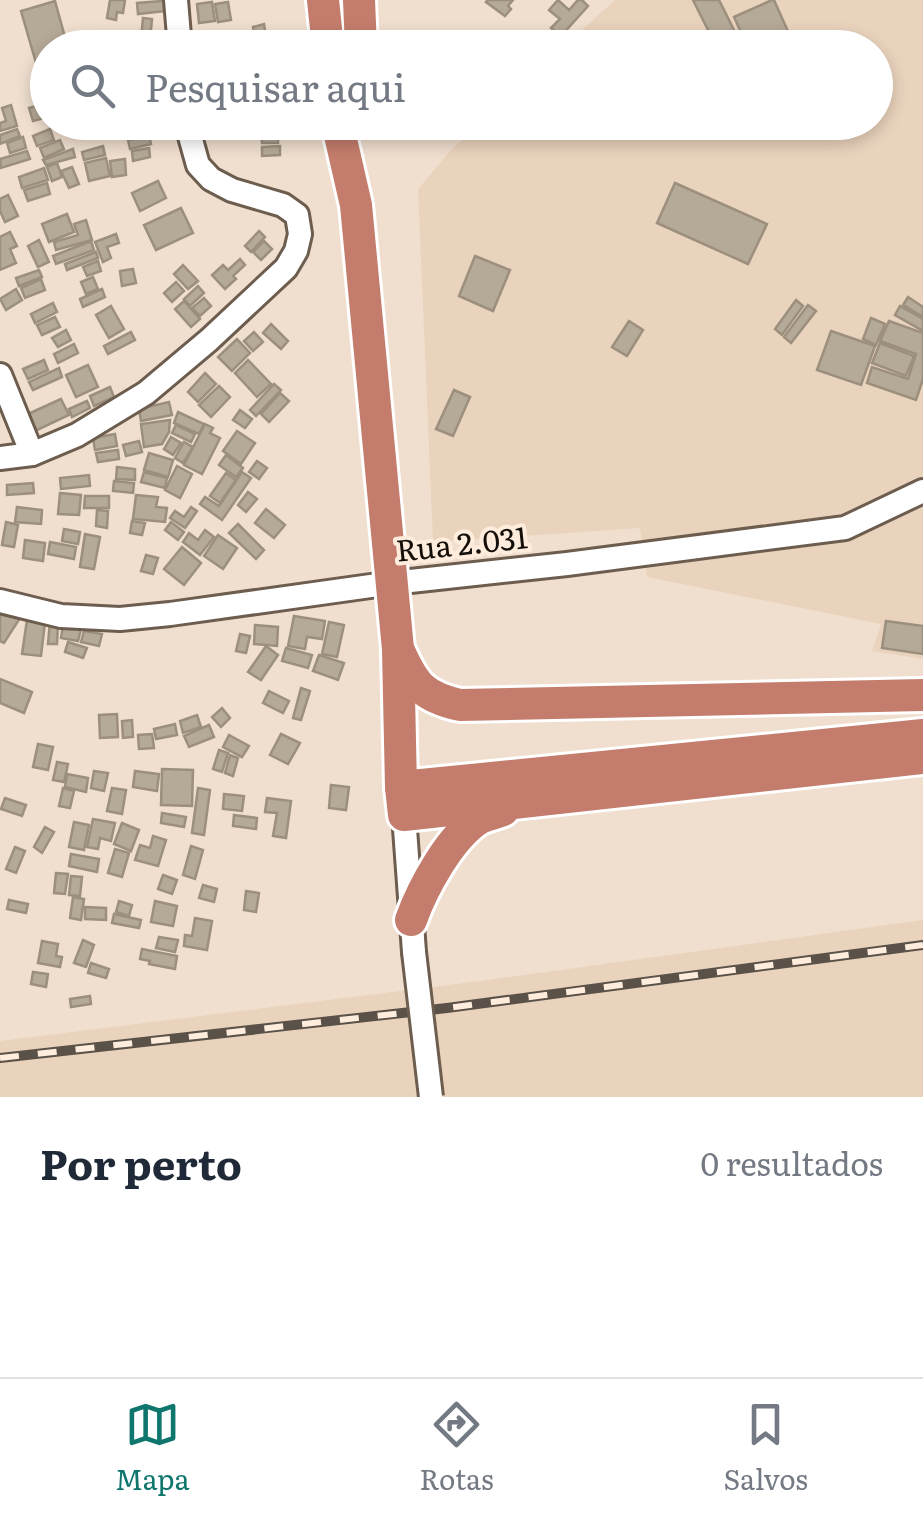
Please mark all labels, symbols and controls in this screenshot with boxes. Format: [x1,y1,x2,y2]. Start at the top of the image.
search box [30,30,893,140]
text: Pesquisar aqui [145,57,406,114]
icon: search [65,58,120,113]
street label: Rua 2.031 [394,513,530,571]
text: Por perto [40,1131,242,1193]
text: 0 resultados [701,1138,883,1186]
tab: Mapa [115,1397,190,1499]
tab: Rotas [420,1397,494,1499]
tab: Salvos [723,1397,808,1499]

